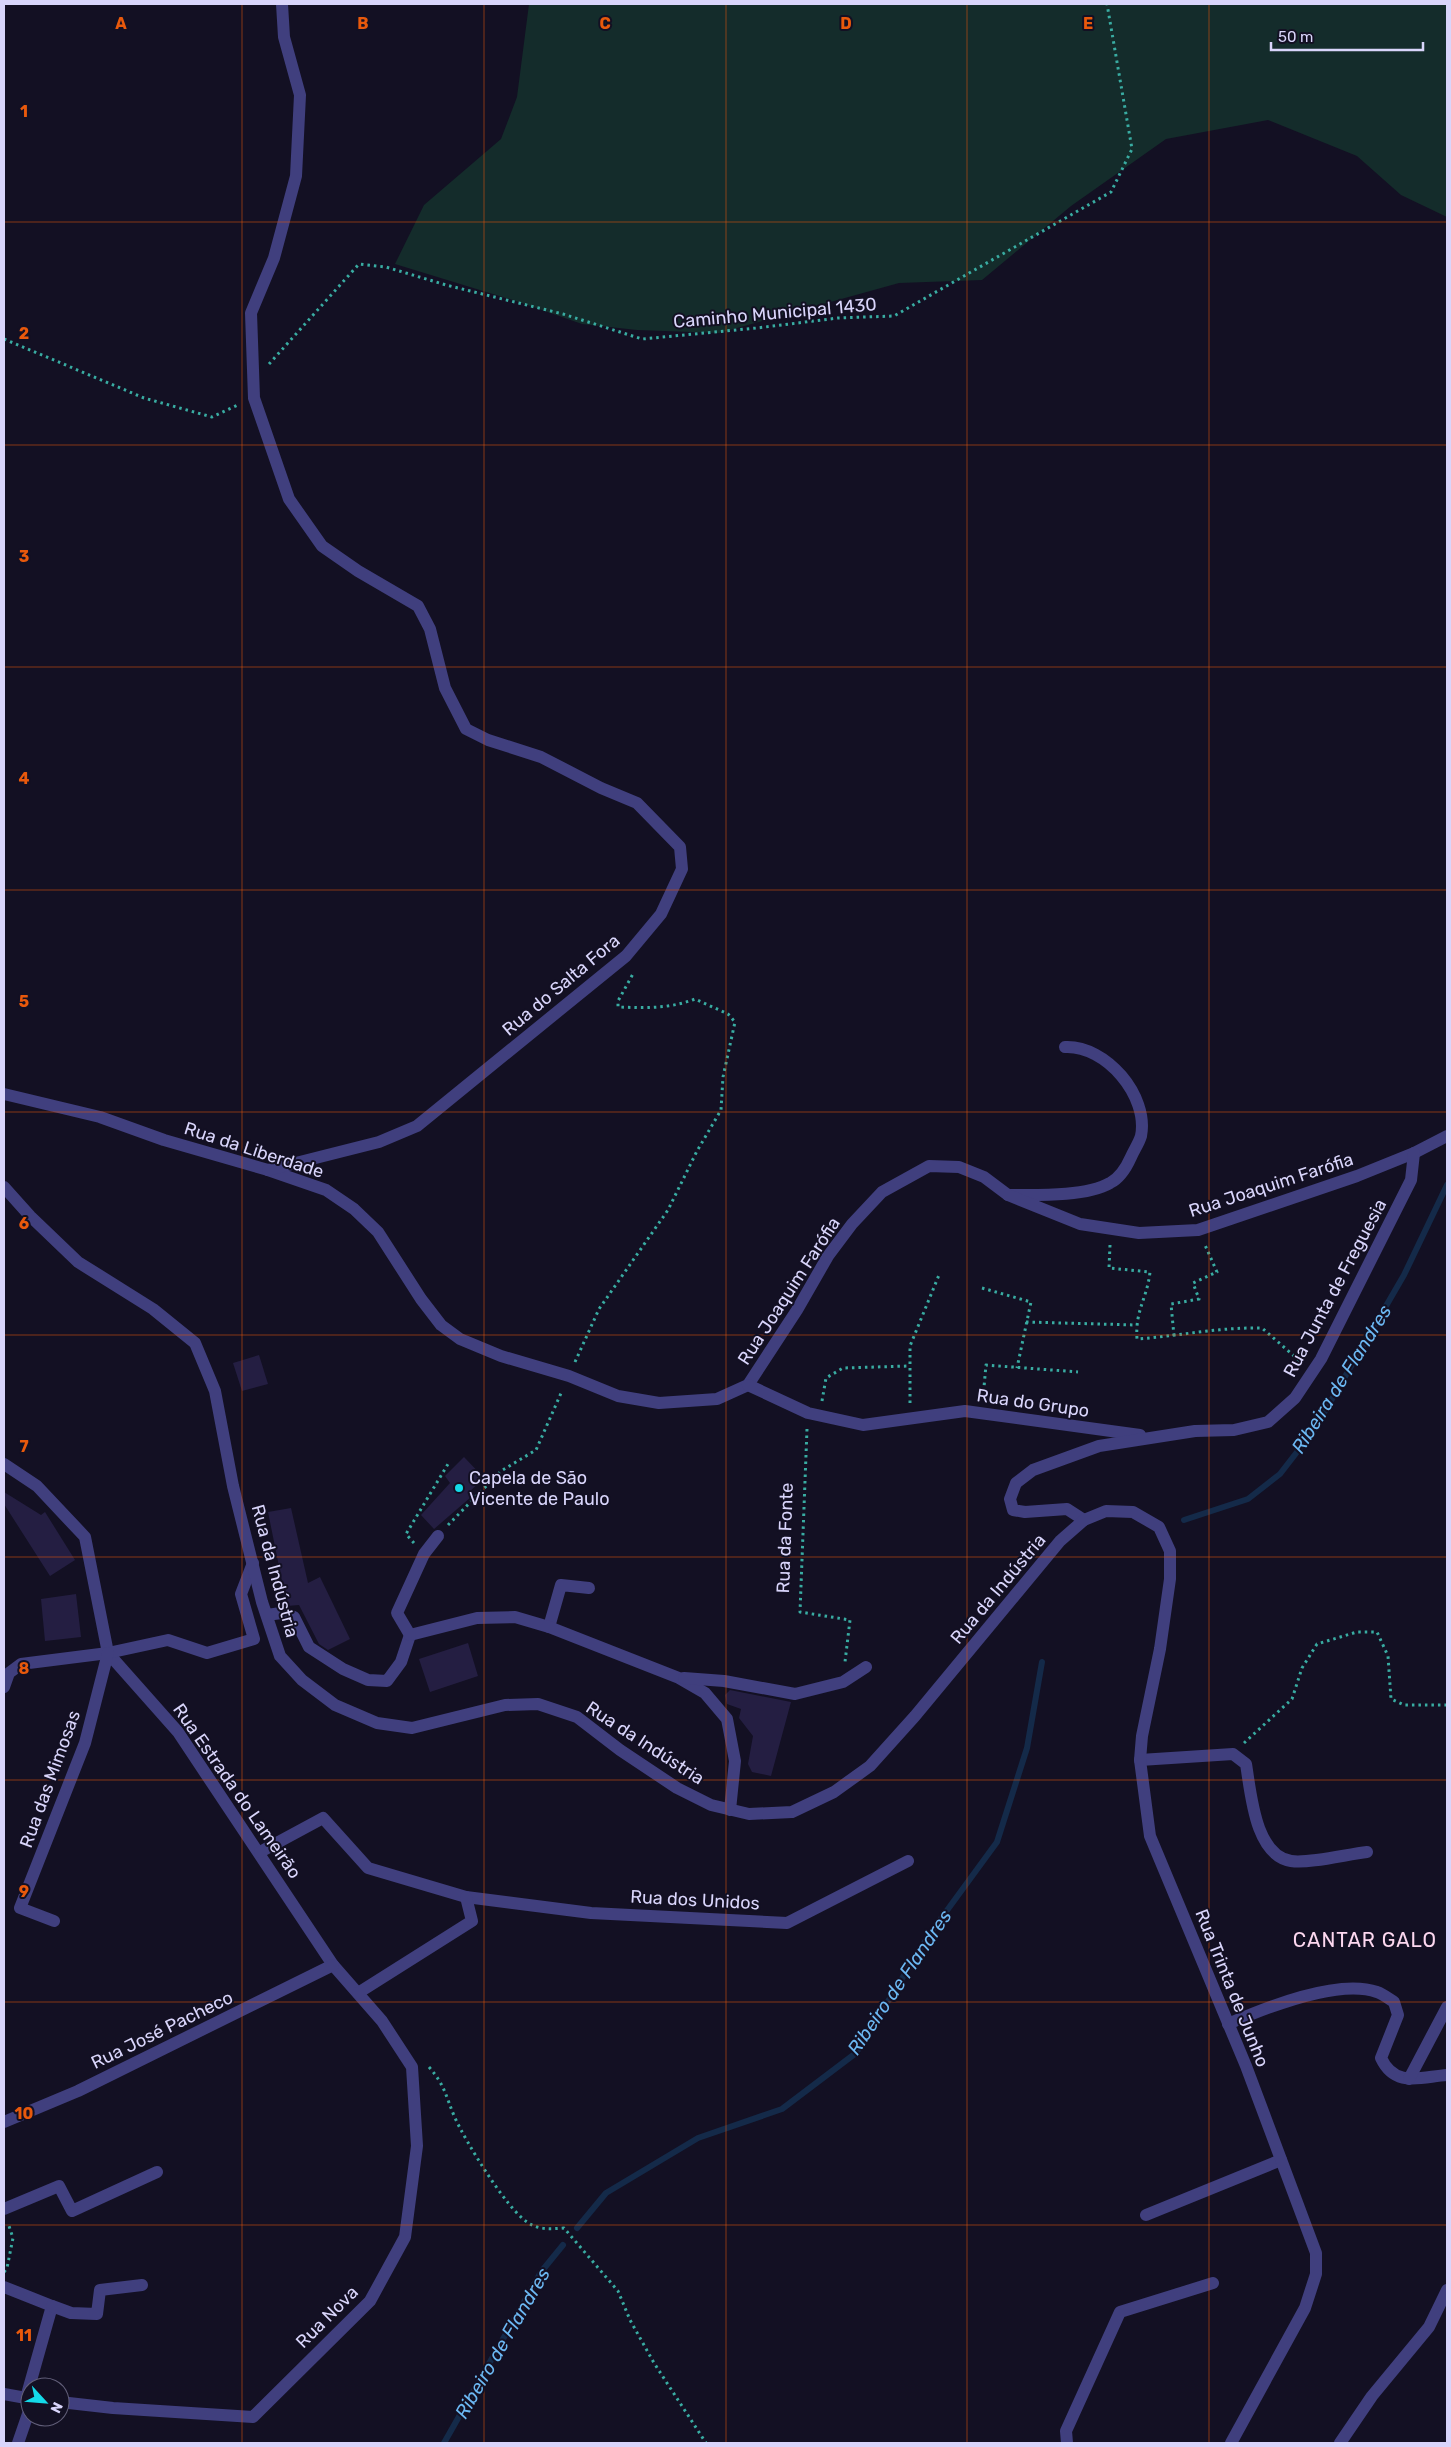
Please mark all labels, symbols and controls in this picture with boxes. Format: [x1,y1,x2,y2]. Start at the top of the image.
text: A [115,14,127,33]
text: B [357,14,369,33]
text: C [599,14,611,33]
text: D [840,14,852,33]
text: E [1083,14,1093,33]
scale bar [1271,20,1424,52]
text: 50 m [1278,28,1313,46]
text: 1 [20,102,28,121]
street label: Caminho Municipal 1430 [672,293,878,333]
text: 2 [19,324,29,343]
text: 3 [19,547,29,566]
text: 4 [19,769,30,788]
street label: Rua do Salta Fora [498,929,624,1041]
text: 5 [19,992,29,1011]
street label: Rua da Liberdade [181,1117,327,1183]
street label: Rua Joaquim Farófia [1186,1148,1356,1222]
street label: Rua Junta de Freguesia [1279,1195,1391,1381]
street label: Rua Joaquim Farófia [733,1213,845,1369]
text: 6 [19,1214,29,1233]
water label: Ribeira de Flandres [1286,1301,1397,1458]
street label: Rua do Grupo [975,1384,1091,1422]
text: 7 [19,1437,29,1456]
place label: Capela de São Vicente de Paulo [469,1467,609,1510]
marker: Capela de São Vicente de Paulo [453,1482,465,1494]
street label: Rua da Fonte [772,1482,798,1594]
street label: Rua da Indústria [247,1502,303,1640]
street label: Rua da Indústria [946,1530,1050,1648]
text: 8 [19,1659,30,1678]
street label: Rua da Indústria [582,1697,708,1789]
street label: Rua Estrada do Lameirão [168,1699,306,1883]
street label: Rua das Mimosas [15,1707,85,1851]
text: 9 [19,1882,29,1901]
street label: Rua dos Unidos [630,1886,760,1914]
water label: Ribeiro de Flandres [842,1905,957,2059]
street label: Rua Trinta de Junho [1190,1906,1274,2070]
district label: CANTAR GALO [1293,1928,1437,1952]
street label: Rua José Pacheco [88,1986,236,2074]
text: 10 [15,2104,34,2123]
water label: Ribeiro de Flandres [450,2264,555,2423]
street label: Rua Nova [291,2281,363,2353]
text: 11 [16,2326,32,2345]
north arrow [20,2377,70,2427]
text: N [46,2399,66,2416]

